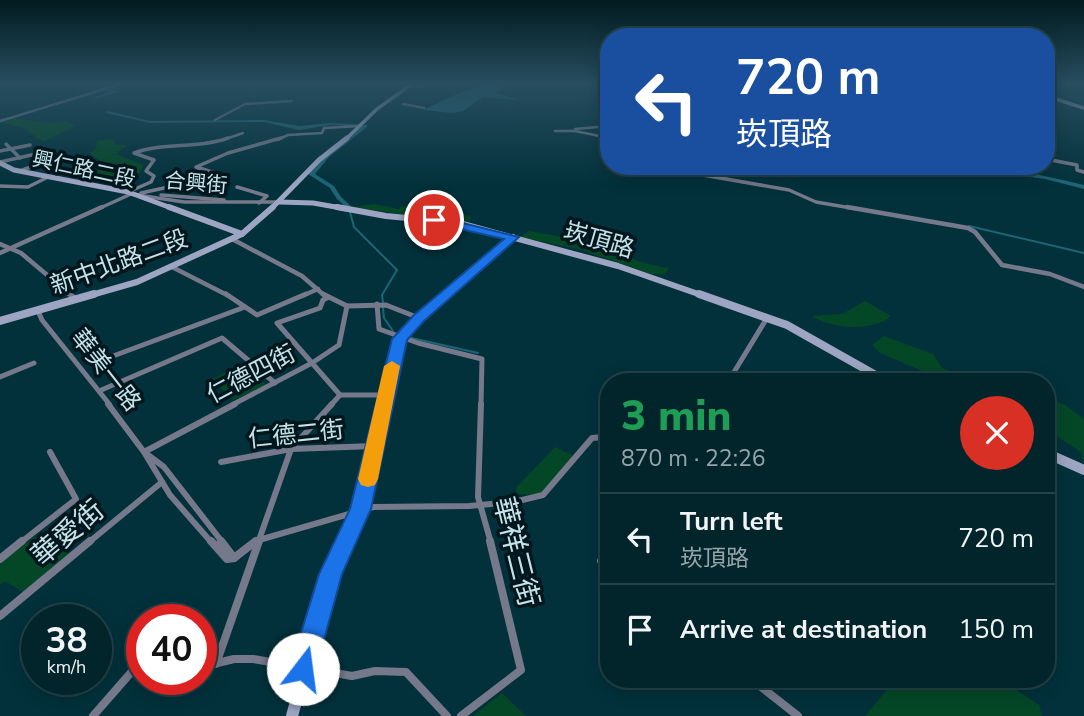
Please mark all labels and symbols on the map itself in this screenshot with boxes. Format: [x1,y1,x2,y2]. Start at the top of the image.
street label: 興仁路二段 [30,144,138,194]
street label: 合興街 [163,166,229,200]
pin [404,190,464,250]
street label: 崁頂路 [560,215,638,265]
street label: 新中北路二段 [46,222,192,302]
street label: 華美一路 [64,322,148,418]
street label: 仁德四街 [201,337,301,411]
street label: 仁德二街 [247,413,345,455]
street label: 華愛街 [24,491,112,575]
street label: 華祥三街 [484,493,548,611]
speed limit sign: 40 [126,604,217,695]
position arrow [266,632,340,706]

